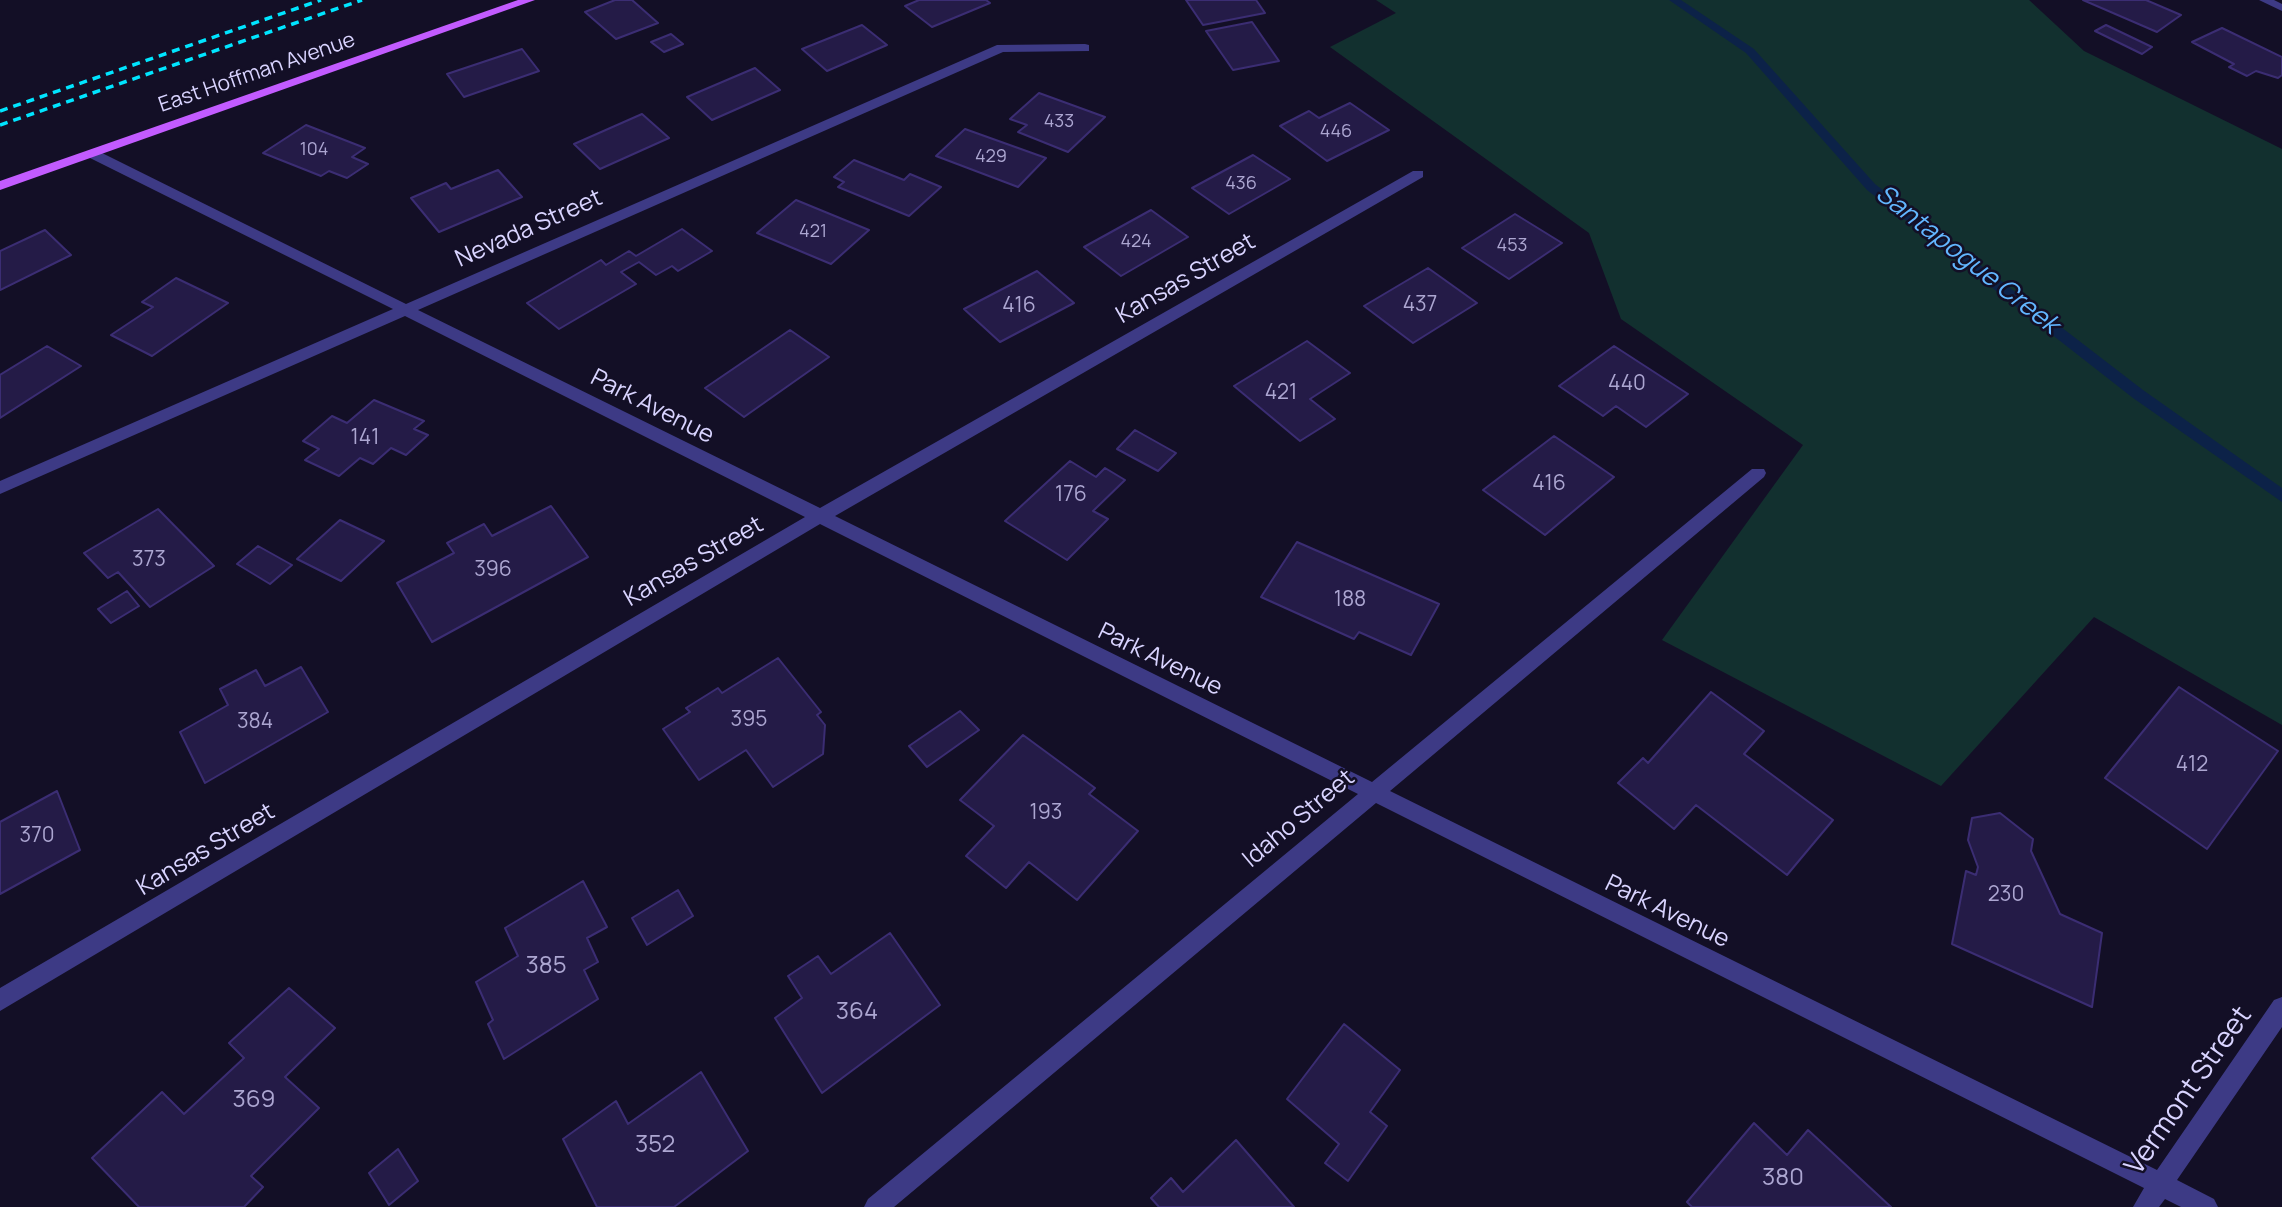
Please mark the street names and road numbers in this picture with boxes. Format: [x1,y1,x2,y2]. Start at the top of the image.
street label: East Hoffman Avenue [155,28,359,118]
street label: Nevada Street [451,184,607,274]
street label: Kansas Street [1111,228,1261,330]
street label: Park Avenue [585,364,719,450]
street label: Kansas Street [619,511,769,613]
street label: Park Avenue [1093,618,1227,702]
street label: Idaho Street [1237,764,1361,874]
street label: Kansas Street [132,798,280,902]
street label: Park Avenue [1600,870,1734,954]
street label: Vermont Street [2119,1000,2259,1182]

